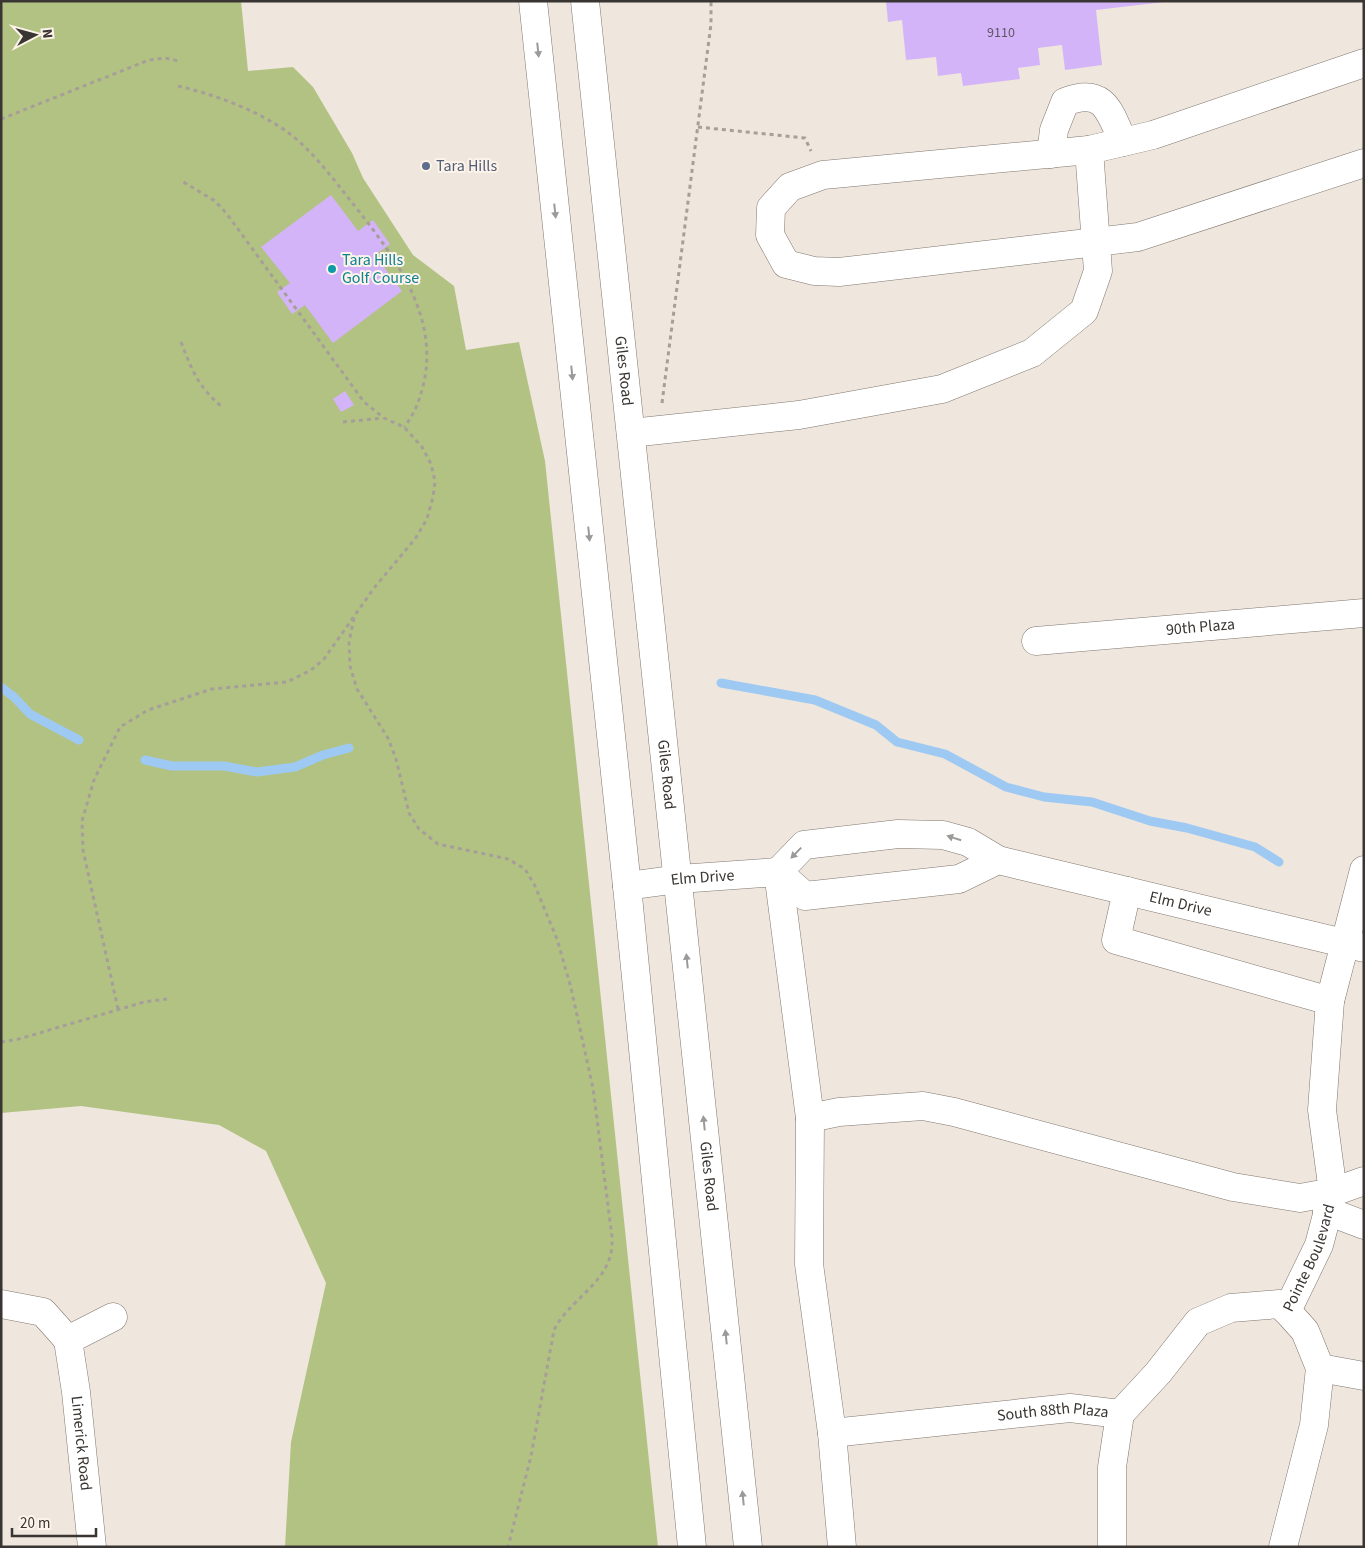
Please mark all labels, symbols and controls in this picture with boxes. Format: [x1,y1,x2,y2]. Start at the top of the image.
north arrow [10,10,60,60]
house number: 9110 [987,23,1015,43]
text: N [37,28,57,39]
one-way arrow [534,42,542,58]
place label: Tara Hills [436,155,497,177]
marker: Tara Hills [420,160,432,172]
one-way arrow [551,204,559,220]
place label: Tara Hills Golf Course [342,249,419,289]
marker: Tara Hills Golf Course [326,263,338,275]
street label: Giles Road [609,335,639,407]
one-way arrow [568,365,576,381]
one-way arrow [586,527,594,543]
street label: 90th Plaza [1165,613,1236,641]
street label: Giles Road [652,739,681,811]
one-way arrow [947,834,962,842]
one-way arrow [791,847,803,859]
street label: Elm Drive [669,864,735,891]
street label: Elm Drive [1147,886,1214,922]
one-way arrow [683,953,691,969]
one-way arrow [699,1115,707,1131]
street label: Giles Road [694,1140,724,1213]
street label: Pointe Boulevard [1277,1202,1340,1315]
one-way arrow [721,1328,729,1344]
street label: Limerick Road [65,1395,97,1492]
street label: South 88th Plaza [996,1397,1110,1427]
one-way arrow [739,1490,747,1506]
scale bar [12,1506,96,1538]
text: 20 m [20,1513,50,1534]

